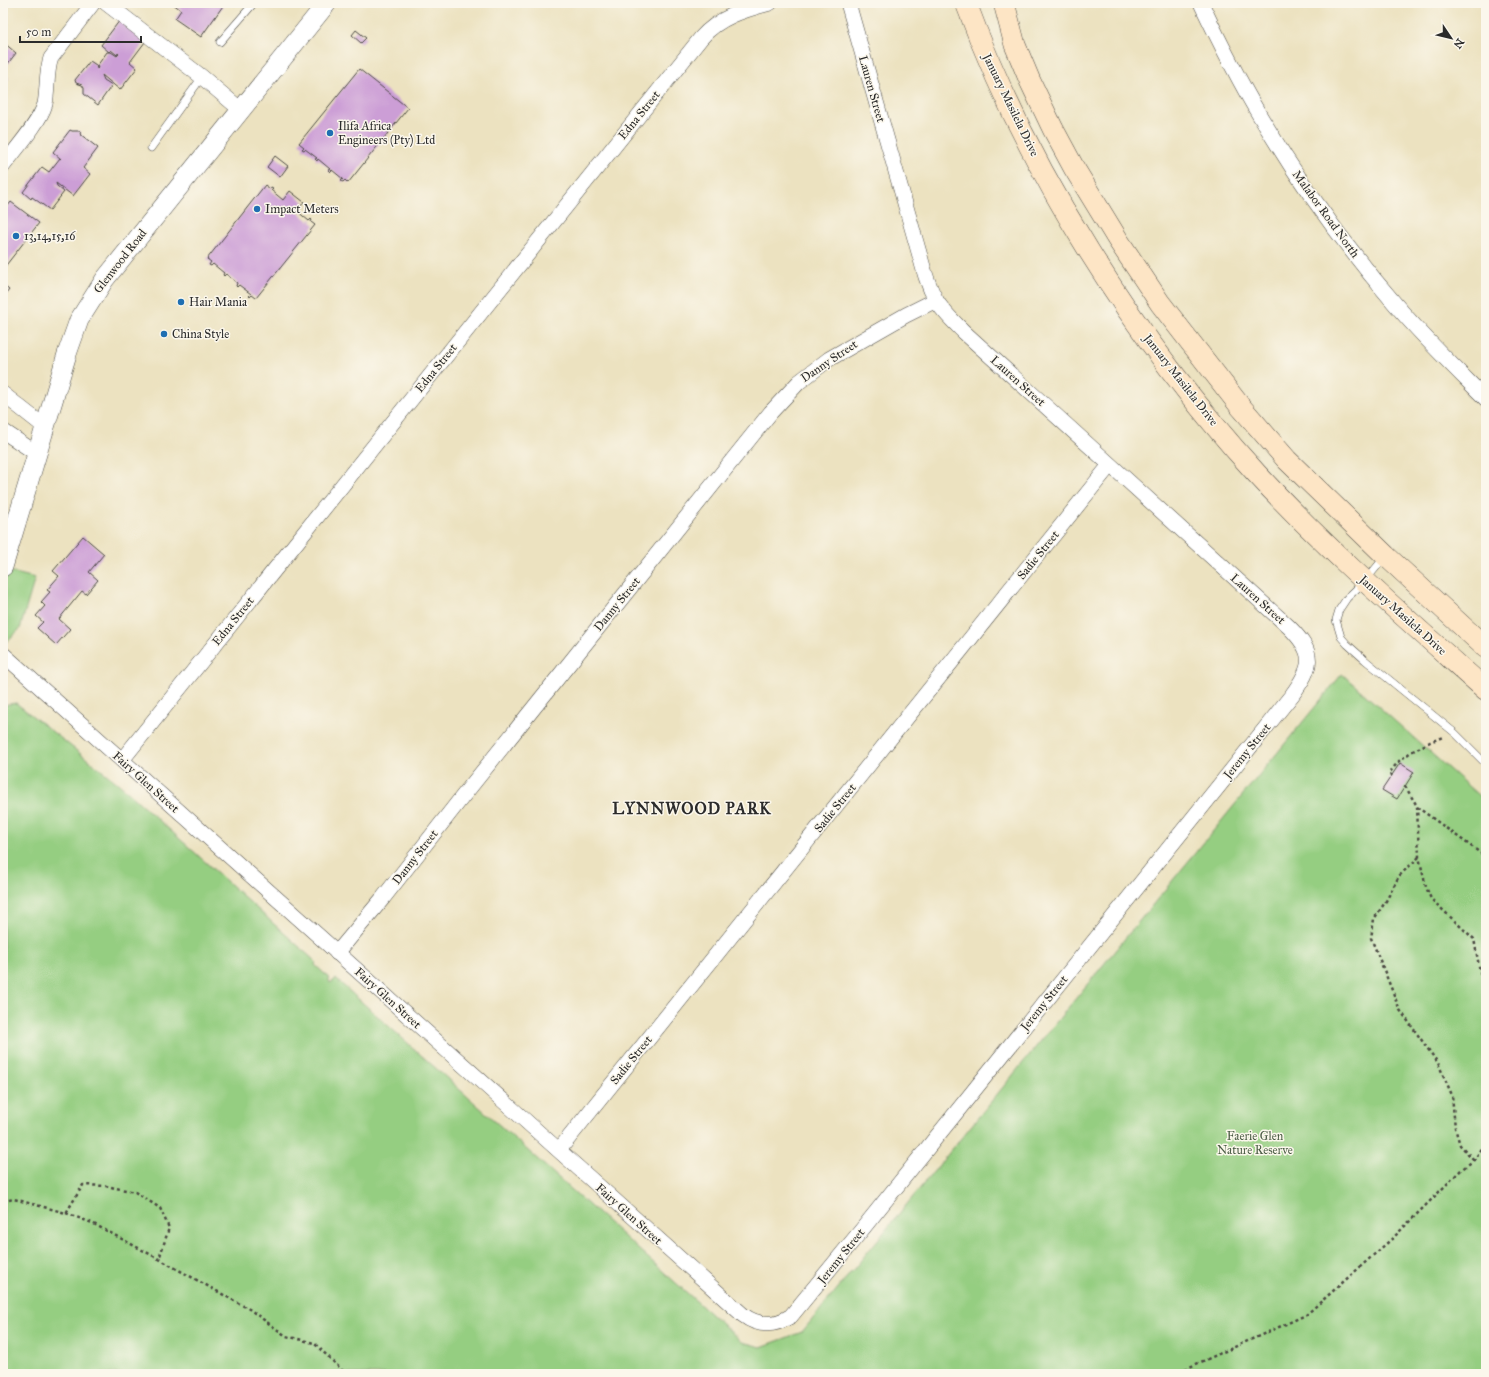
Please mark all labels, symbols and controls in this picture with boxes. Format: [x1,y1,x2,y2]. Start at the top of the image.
scale bar [20,18,141,44]
north arrow [1431,18,1471,58]
text: 50 m [26,25,51,39]
text: N [1450,36,1467,52]
street label: January Masilela Drive [978,50,1042,159]
street label: Lauren Street [856,54,888,125]
street label: Edna Street [615,87,663,142]
place label: Ilifa Africa Engineers (Pty) Ltd [338,119,435,148]
marker: Ilifa Africa Engineers (Pty) Ltd [325,128,335,138]
street label: Malabor Road North [1290,168,1363,261]
place label: Impact Meters [265,202,339,216]
marker: Impact Meters [252,204,262,214]
street label: Glenwood Road [91,226,149,296]
place label: 13,14,15,16 [24,229,76,243]
marker: 13,14,15,16 [11,231,21,241]
place label: Hair Mania [189,295,248,309]
marker: Hair Mania [176,297,186,307]
place label: China Style [172,327,229,341]
marker: China Style [159,329,169,339]
street label: January Masilela Drive [1139,330,1221,429]
street label: Danny Street [798,337,861,385]
street label: Edna Street [412,340,460,395]
street label: Lauren Street [988,353,1049,410]
street label: Sadie Street [1014,527,1062,582]
street label: Lauren Street [1228,571,1289,628]
street label: January Masilela Drive [1354,571,1449,658]
street label: Danny Street [591,574,643,634]
street label: Edna Street [209,593,257,648]
street label: Jeremy Street [1219,720,1275,784]
street label: Fairy Glen Street [110,749,183,816]
street label: Sadie Street [811,780,859,835]
district label: LYNNWOOD PARK [612,799,772,818]
street label: Danny Street [389,826,441,887]
street label: Fairy Glen Street [352,965,425,1032]
street label: Jeremy Street [1016,972,1072,1036]
street label: Sadie Street [607,1032,655,1087]
park label: Faerie Glen Nature Reserve [1217,1129,1293,1157]
street label: Fairy Glen Street [593,1181,666,1248]
street label: Jeremy Street [813,1225,869,1289]

